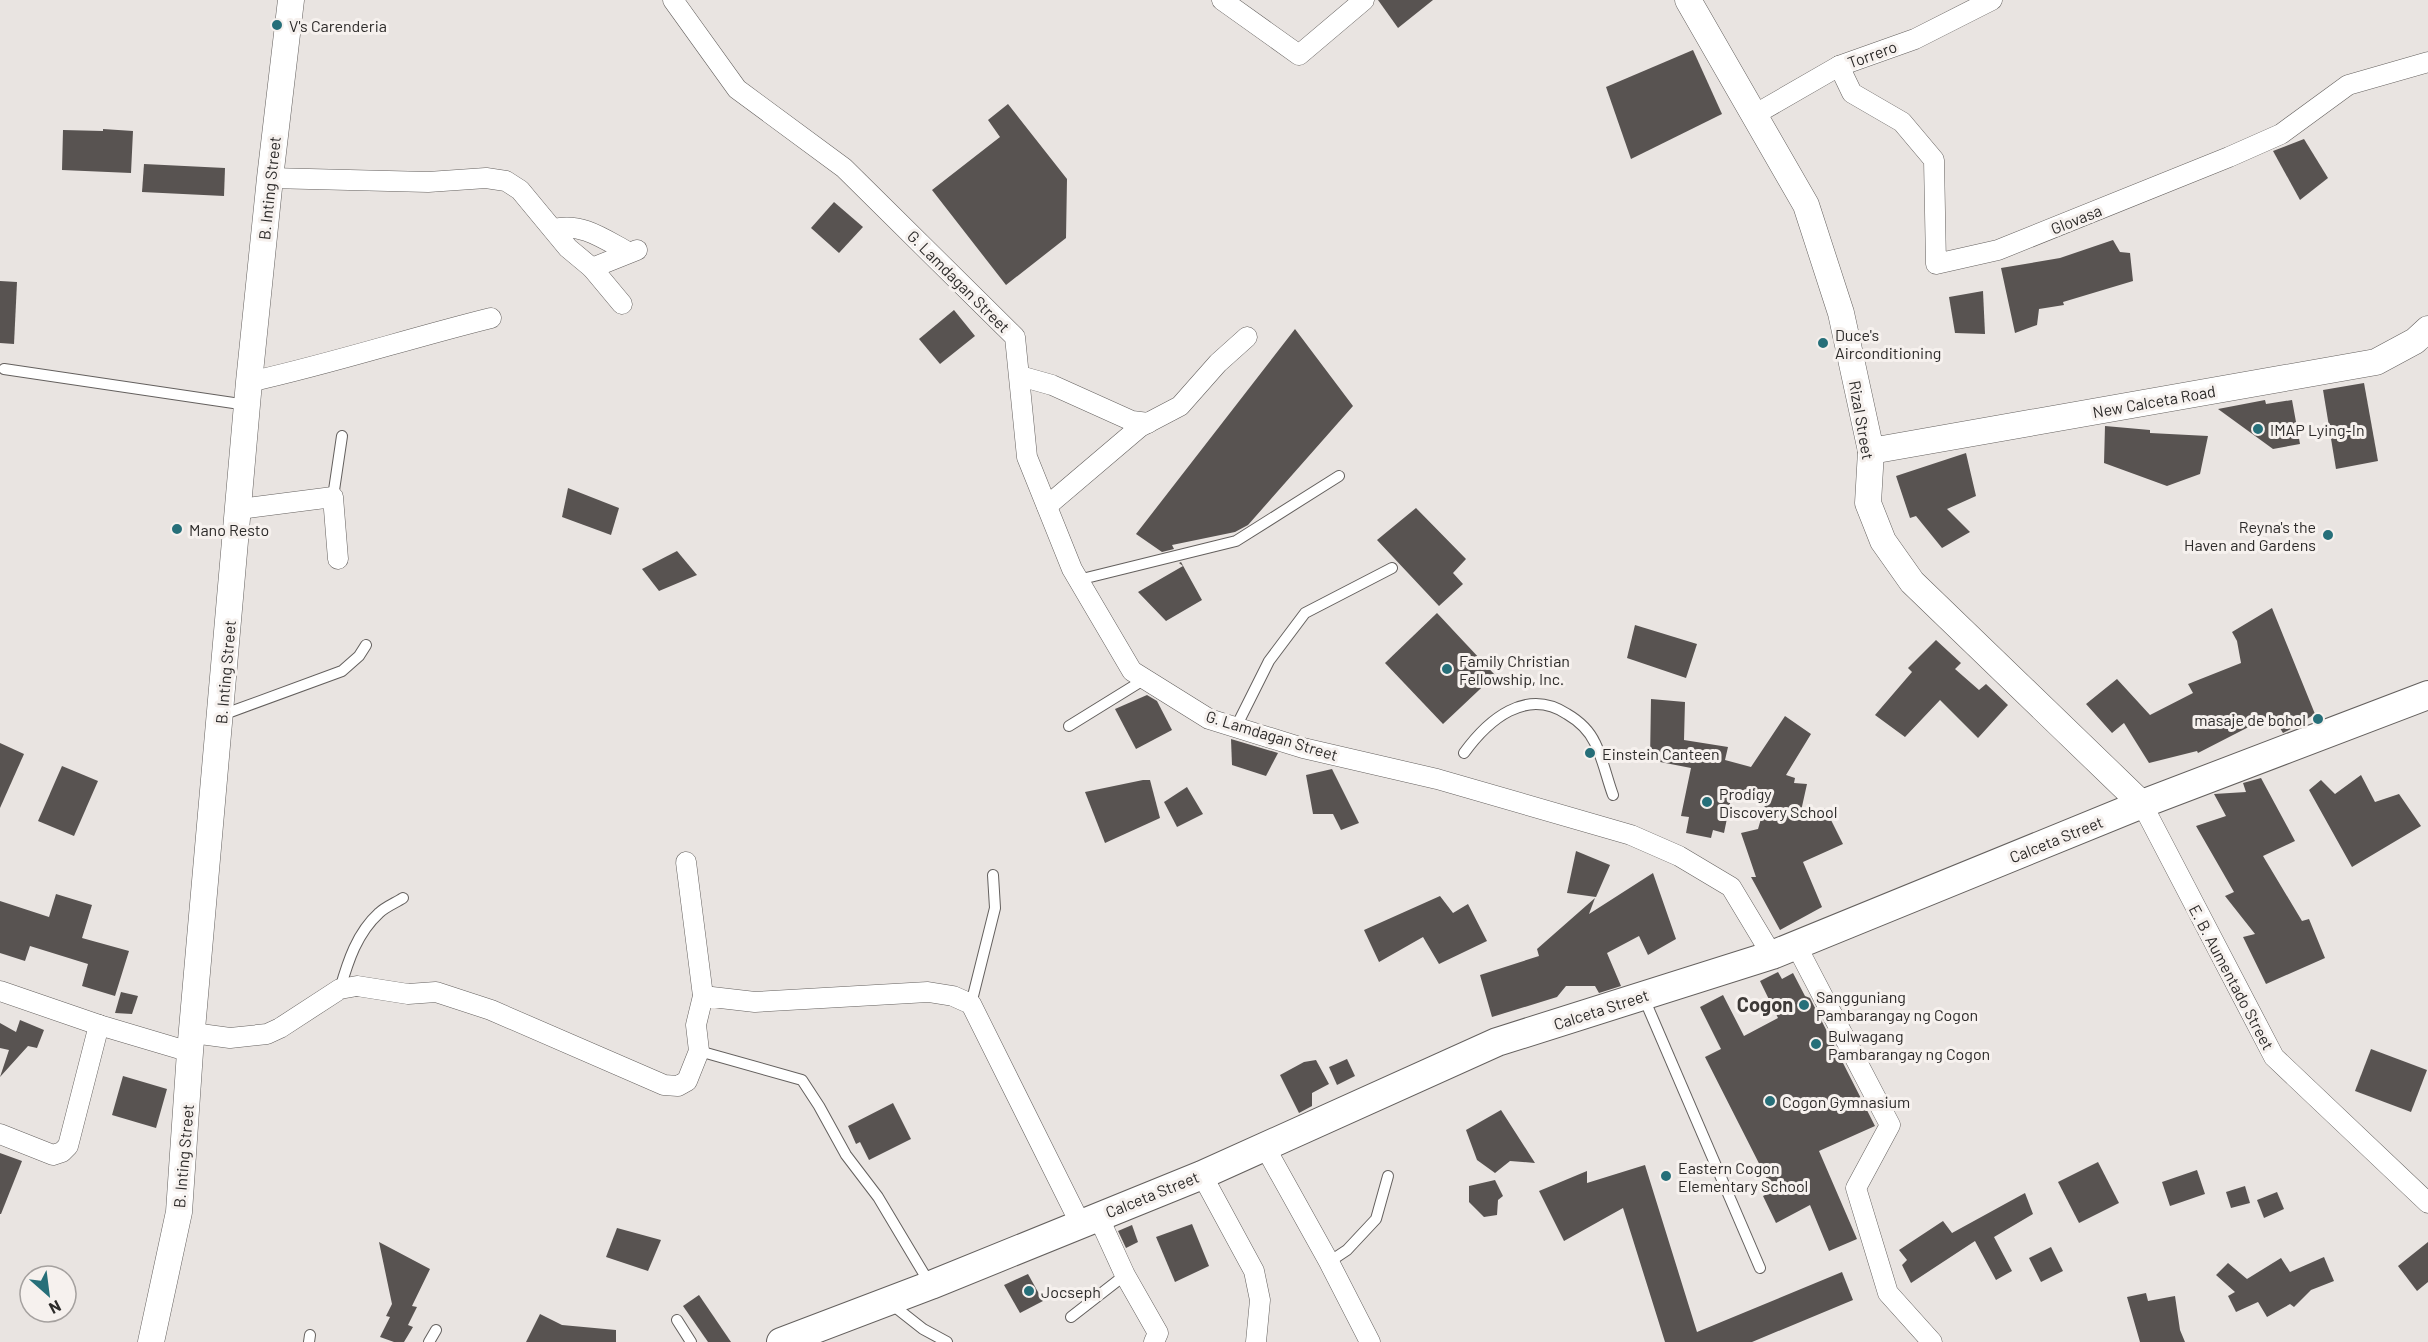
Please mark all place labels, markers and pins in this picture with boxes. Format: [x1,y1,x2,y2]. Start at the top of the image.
place label: V's Carenderia [289,16,387,35]
marker: V's Carenderia [270,18,284,32]
place label: Duce's Airconditioning [1835,325,1941,362]
marker: Duce's Airconditioning [1816,336,1830,350]
place label: IMAP Lying-In [2270,420,2365,439]
marker: IMAP Lying-In [2251,422,2265,436]
place label: Reyna's the Haven and Gardens [2184,517,2316,554]
place label: Mano Resto [189,520,269,539]
marker: Mano Resto [170,522,184,536]
marker: Reyna's the Haven and Gardens [2321,528,2335,542]
place label: Family Christian Fellowship, Inc. [1459,651,1570,688]
marker: Family Christian Fellowship, Inc. [1440,662,1454,676]
place label: masaje de bohol [2194,710,2306,729]
marker: masaje de bohol [2311,712,2325,726]
place label: Einstein Canteen [1602,744,1720,763]
marker: Einstein Canteen [1583,746,1597,760]
place label: Prodigy Discovery School [1719,784,1837,821]
marker: Prodigy Discovery School [1700,795,1714,809]
place label: Sangguniang Pambarangay ng Cogon [1816,987,1978,1024]
marker: Sangguniang Pambarangay ng Cogon [1797,998,1811,1012]
place label: Bulwagang Pambarangay ng Cogon [1828,1026,1990,1063]
marker: Bulwagang Pambarangay ng Cogon [1809,1037,1823,1051]
place label: Cogon Gymnasium [1782,1092,1910,1111]
marker: Cogon Gymnasium [1763,1094,1777,1108]
place label: Eastern Cogon Elementary School [1678,1158,1808,1195]
marker: Eastern Cogon Elementary School [1659,1169,1673,1183]
place label: Jocseph [1041,1282,1101,1301]
marker: Jocseph [1022,1284,1036,1298]

